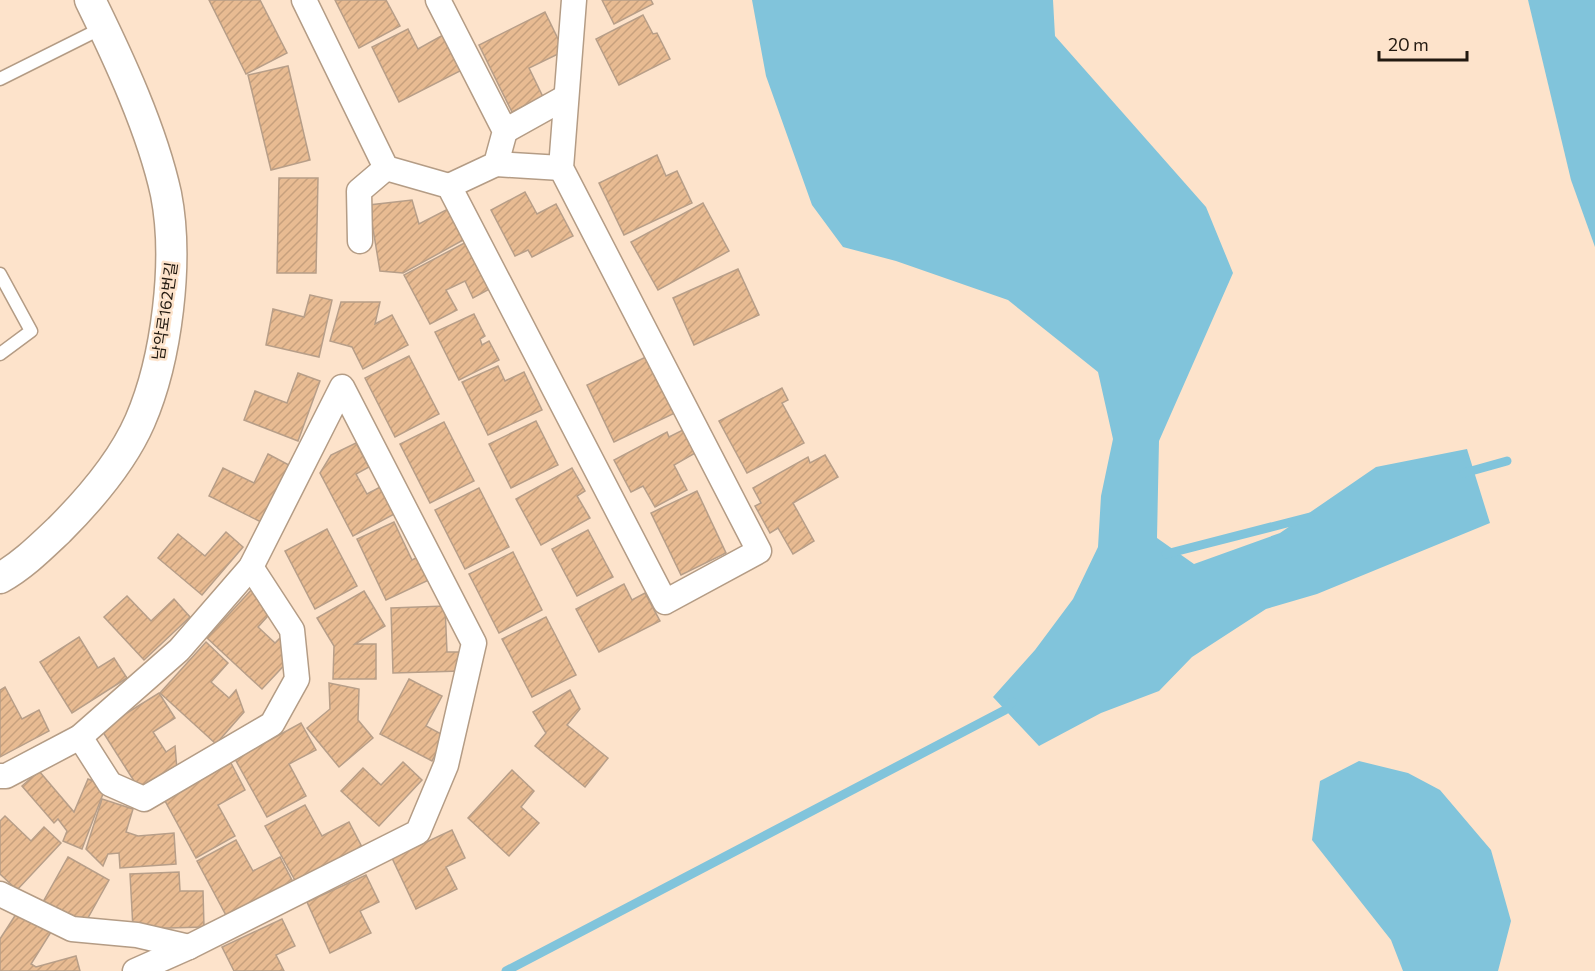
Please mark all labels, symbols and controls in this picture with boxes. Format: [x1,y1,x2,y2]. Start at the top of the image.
scale bar [1379,24,1468,62]
text: 20 m [1388,33,1429,55]
street label: 남악로162번길 [148,261,180,361]

